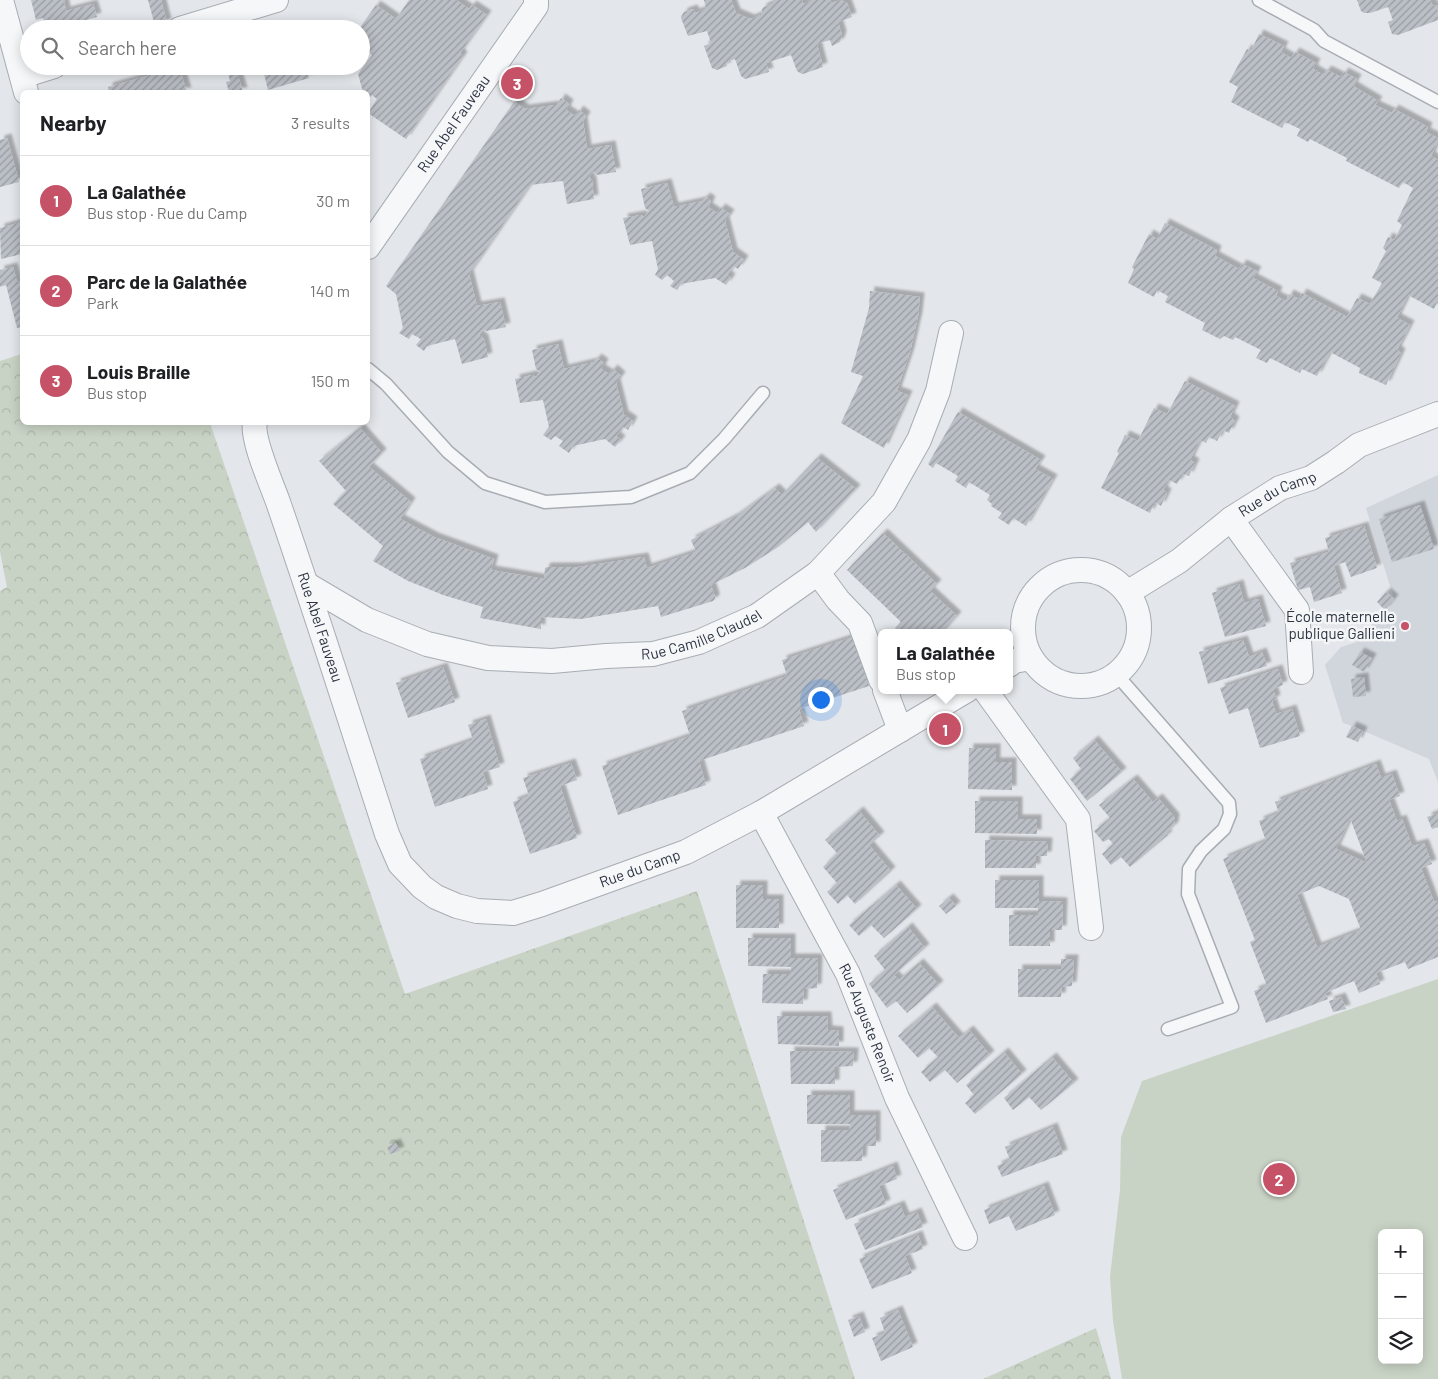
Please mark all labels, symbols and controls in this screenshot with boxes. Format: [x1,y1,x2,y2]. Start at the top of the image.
search box [20,20,370,75]
icon: search [38,34,66,62]
text: Search here [78,36,177,59]
pin: 3 [501,64,533,102]
street label: Rue Abel Fauveau [413,71,493,175]
text: Nearby [40,110,106,135]
text: 3 results [291,113,350,132]
text: La Galathée [87,180,186,203]
text: 1 [53,191,59,210]
text: 30 m [316,191,350,210]
text: Bus stop · Rue du Camp [87,203,247,222]
text: Parc de la Galathée [87,270,247,293]
text: 2 [52,281,60,300]
text: 140 m [310,281,350,300]
text: Park [87,293,118,312]
text: Louis Braille [87,360,190,383]
text: 3 [52,371,60,390]
text: 150 m [311,371,350,390]
text: Bus stop [87,383,147,402]
street label: Rue du Camp [1235,467,1320,520]
street label: Rue Abel Fauveau [295,570,347,684]
street label: Rue Camille Claudel [641,606,765,662]
place label: École maternelle publique Gallieni [1286,607,1395,642]
marker: École maternelle publique Gallieni [1399,620,1411,632]
popup [878,629,1013,694]
text: La Galathée [896,641,995,664]
text: Bus stop [896,664,956,683]
your location [808,687,834,713]
pin: 1 [929,710,961,748]
street label: Rue du Camp [597,845,683,891]
street label: Rue Auguste Renoir [836,960,900,1086]
pin: 2 [1263,1160,1295,1198]
map controls [1378,1229,1423,1364]
button: + [1378,1229,1423,1274]
button: − [1378,1274,1423,1319]
button: layers [1378,1319,1423,1364]

